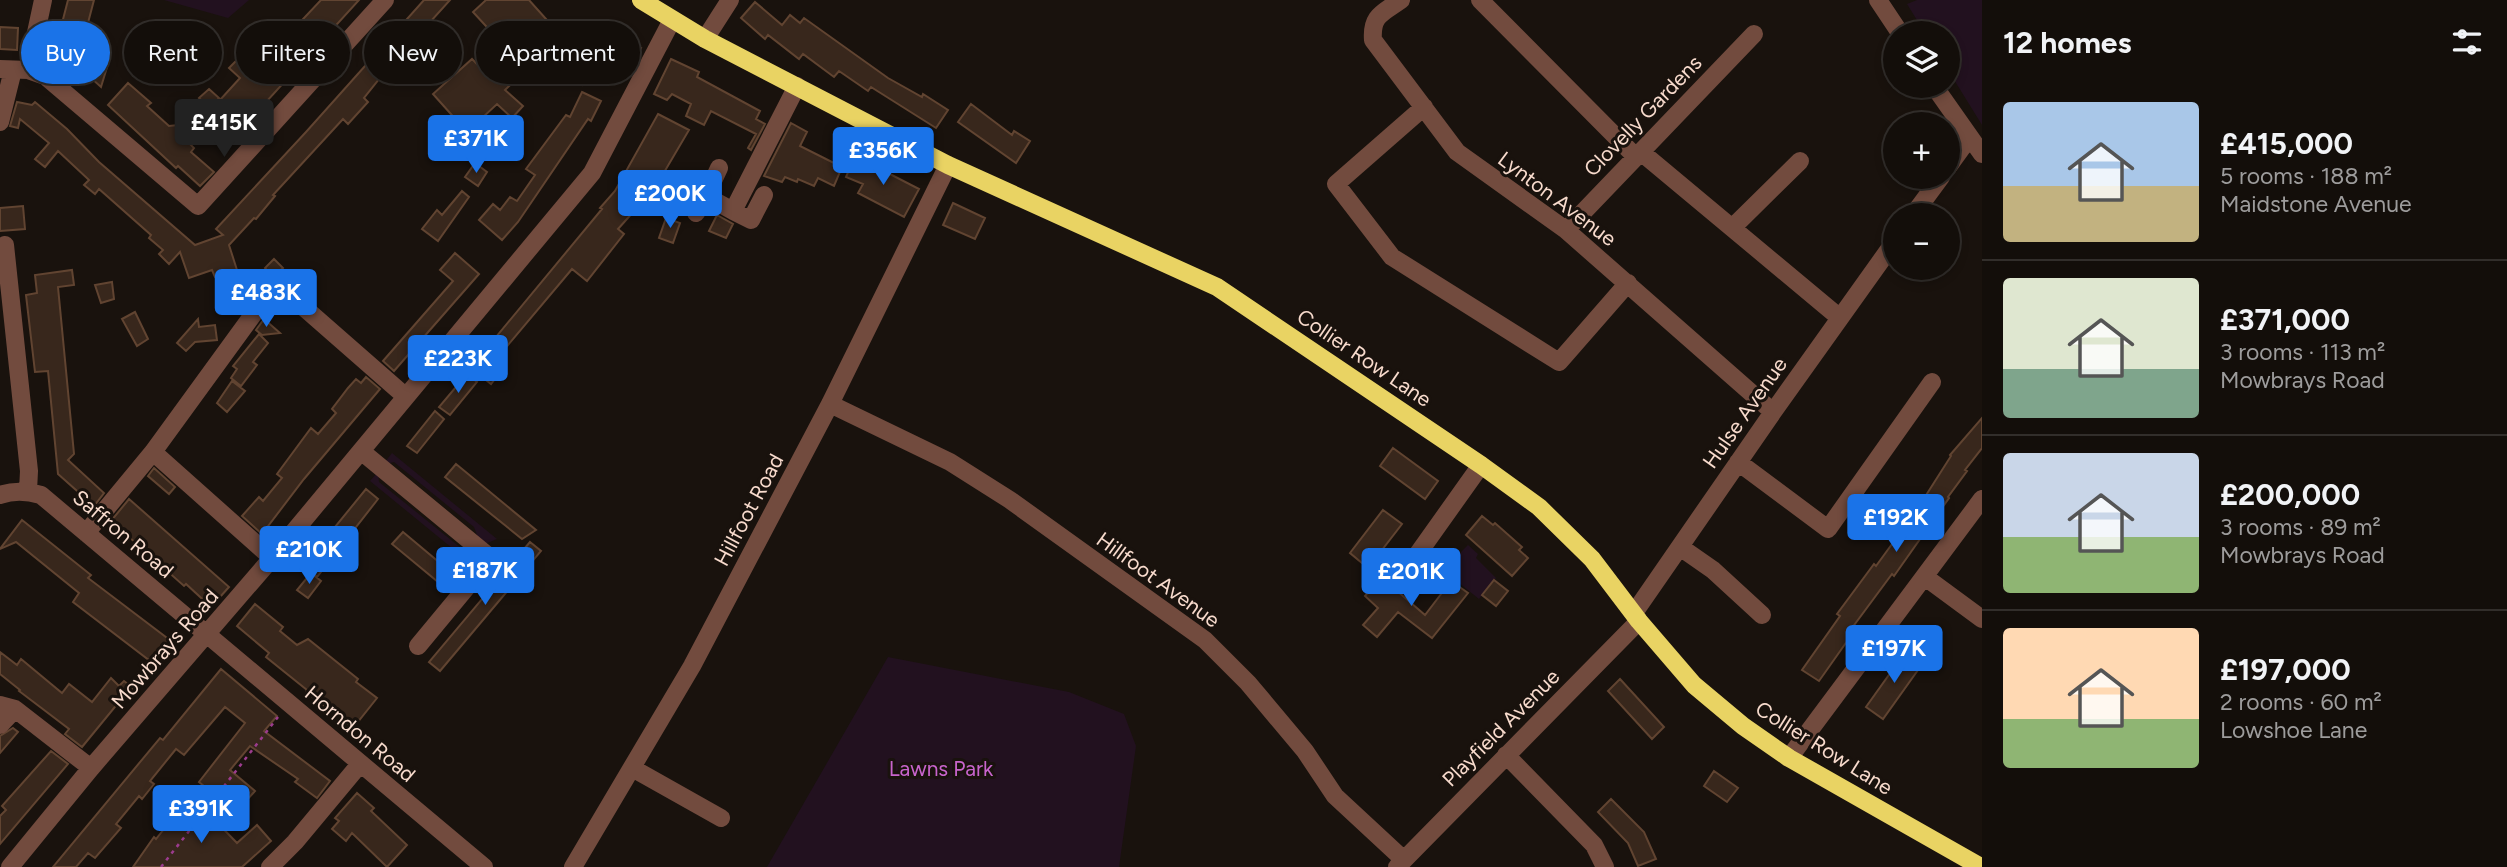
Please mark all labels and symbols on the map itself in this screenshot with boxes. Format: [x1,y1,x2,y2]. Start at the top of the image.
street label: Clovelly Gardens [1579,50,1707,181]
pin: £415K [175,100,273,159]
pin: £371K [427,116,525,175]
pin: £356K [834,128,932,187]
street label: Lynton Avenue [1493,146,1621,251]
pin: £200K [621,170,719,230]
pin: £483K [217,270,315,329]
street label: Collier Row Lane [1292,303,1436,412]
pin: £223K [409,336,507,395]
street label: Hulse Avenue [1697,352,1792,473]
street label: Hillfoot Road [709,449,789,570]
street label: Saffron Road [68,484,179,583]
pin: £192K [1847,494,1945,554]
pin: £210K [260,526,358,586]
street label: Hillfoot Avenue [1092,527,1225,633]
pin: £187K [436,548,534,607]
pin: £201K [1362,548,1460,608]
street label: Mowbrays Road [106,584,223,714]
pin: £197K [1845,626,1943,685]
street label: Playfield Avenue [1437,664,1564,791]
street label: Horndon Road [300,680,421,787]
street label: Collier Row Lane [1751,695,1897,800]
park label: Lawns Park [889,756,994,781]
pin: £391K [152,786,250,845]

